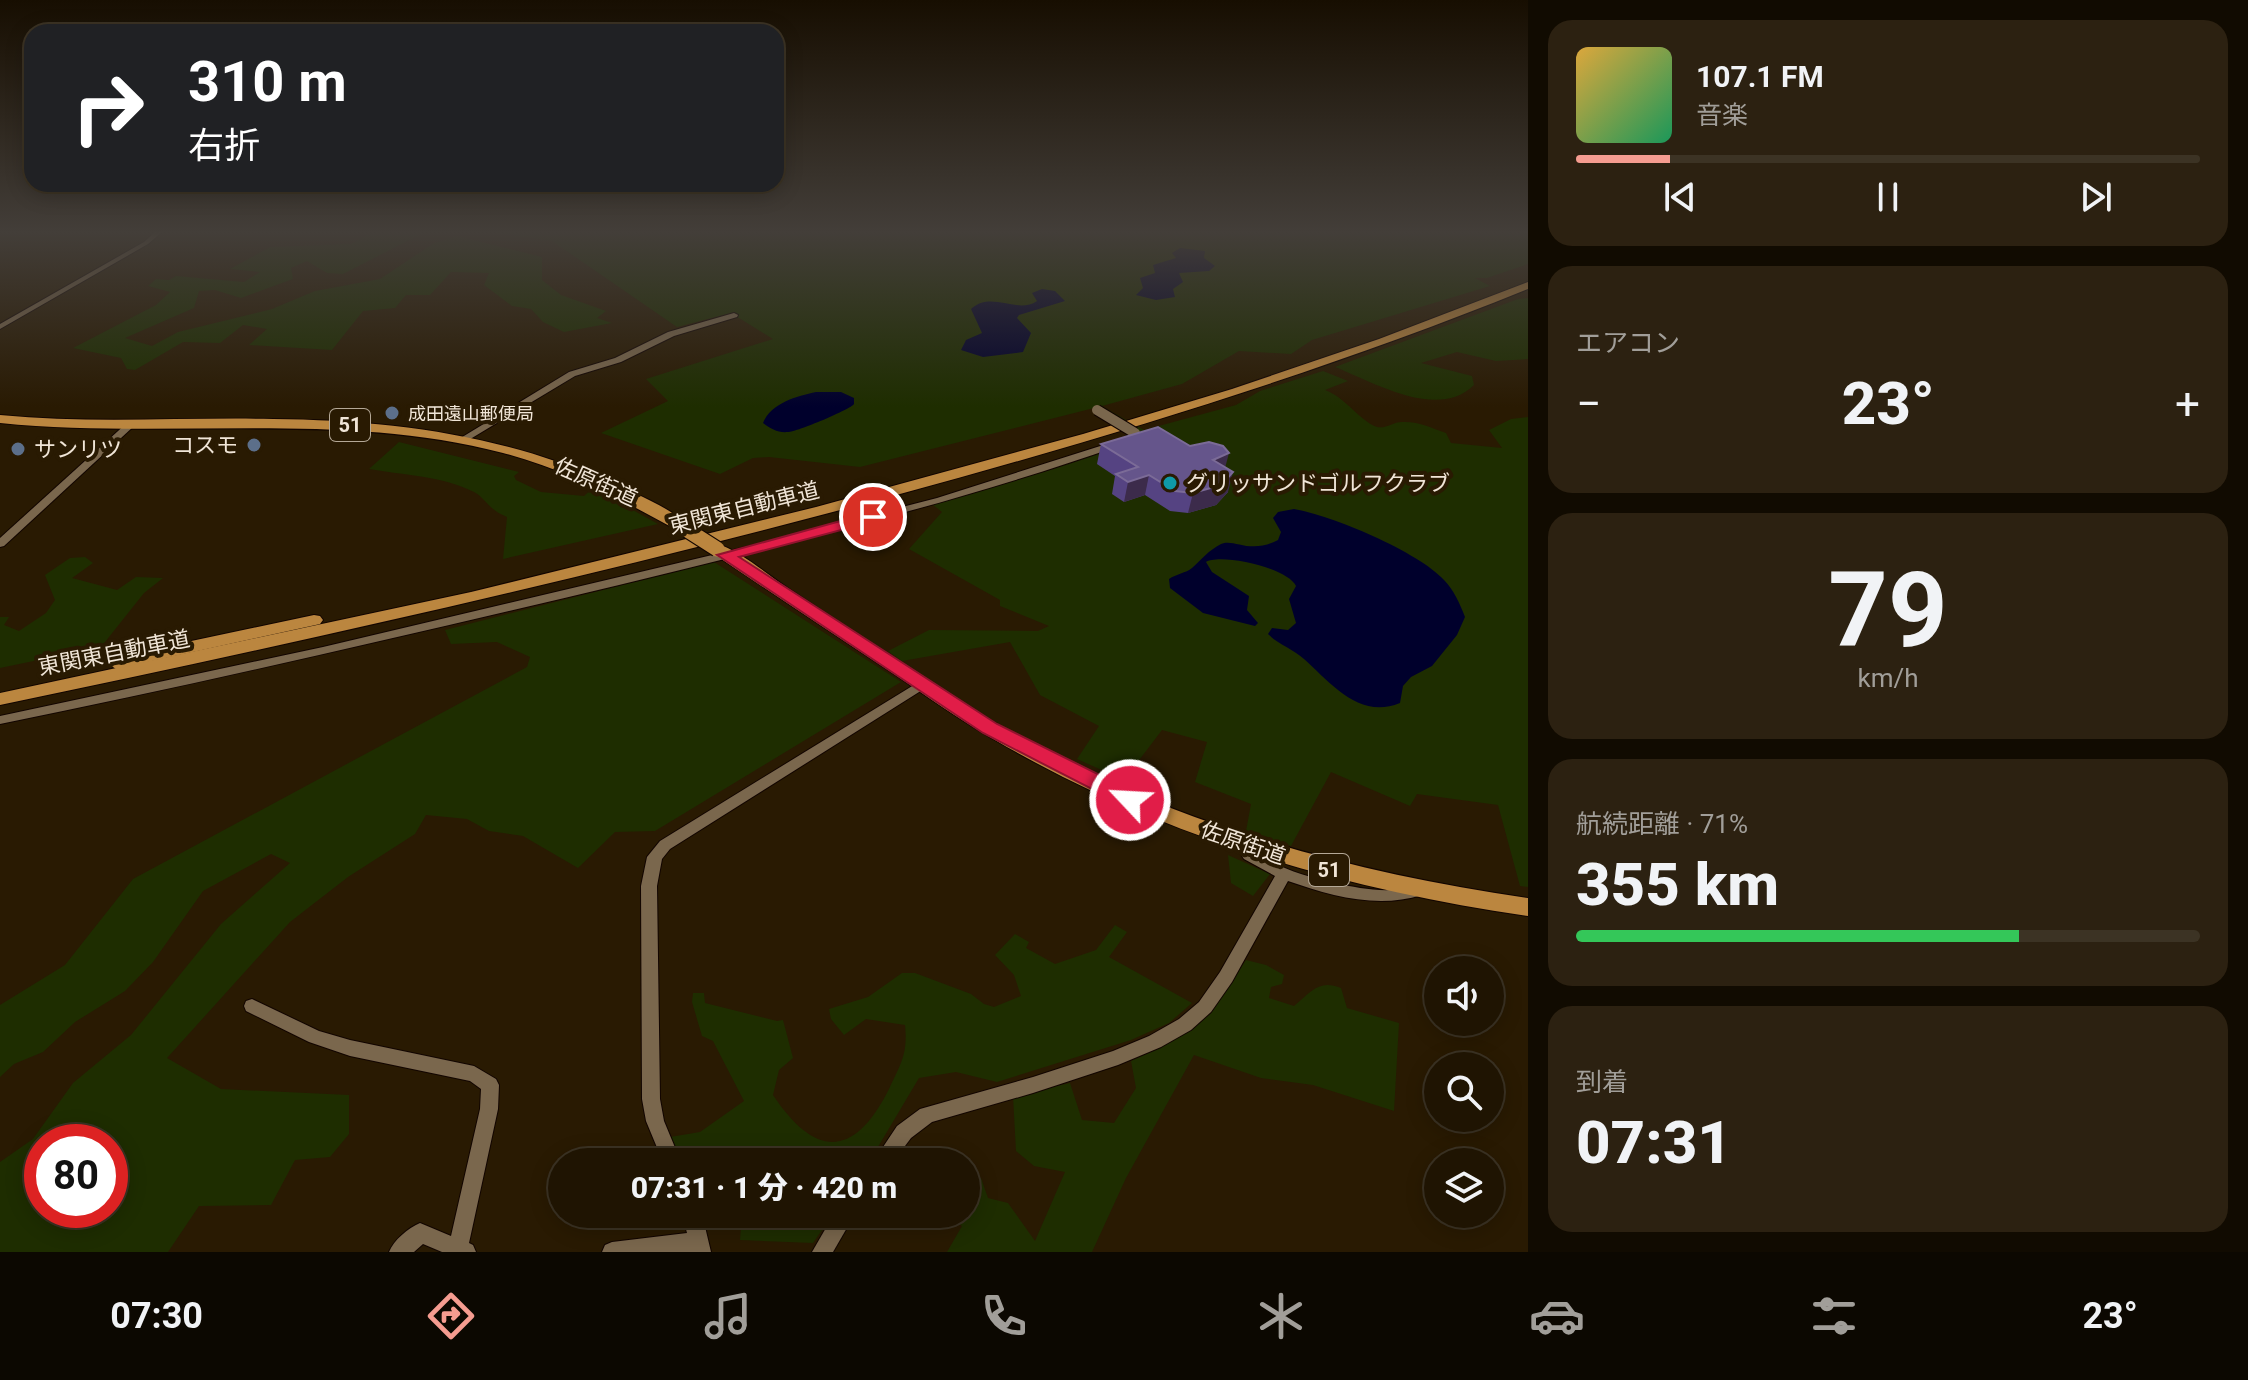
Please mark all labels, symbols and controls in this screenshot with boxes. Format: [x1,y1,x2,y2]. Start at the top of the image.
text: 310 m [188,49,347,115]
icon: right [56,56,160,160]
text: 107.1 FM [1696,59,1824,94]
text: 音楽 [1696,100,1748,130]
text: 右折 [188,125,260,167]
icon: previous [1658,175,1702,219]
icon: pause [1866,175,1910,219]
icon: next [2074,175,2118,219]
text: エアコン [1576,328,1680,358]
text: 23° [1842,368,1935,439]
text: − [1576,378,1601,430]
text: + [2175,378,2200,430]
place label: 成田遠山郵便局 [408,403,534,424]
marker: 成田遠山郵便局 [383,404,401,422]
road number: 51 [330,409,370,441]
place label: コスモ [172,433,238,458]
marker: コスモ [245,436,263,454]
place label: サンリツ [34,437,122,462]
marker: サンリツ [9,440,27,458]
street label: 佐原街道 [551,453,641,511]
place label: グリッサンドゴルフクラブ [1186,471,1450,496]
marker: グリッサンドゴルフクラブ [1161,474,1179,492]
street label: 東関東自動車道 [666,477,822,539]
pin [839,483,907,551]
icon: arrive [851,495,895,539]
text: 79 [1828,550,1948,671]
street label: 東関東自動車道 [36,626,192,680]
text: km/h [1857,663,1919,693]
position arrow [1088,758,1172,842]
text: 航続距離 · 71% [1576,809,1748,839]
street label: 佐原街道 [1197,817,1289,869]
text: 355 km [1576,849,1779,920]
road number: 51 [1309,854,1349,886]
map controls [1424,956,1504,1228]
button: sound [1424,956,1504,1036]
button: search [1424,1052,1504,1132]
text: 到着 [1576,1067,1628,1097]
text: 07:31 [1576,1107,1732,1178]
speed limit sign: 80 [24,1124,128,1228]
button: layers [1424,1148,1504,1228]
text: 07:31 · 1 分 · 420 m [631,1170,897,1205]
icon: directions [423,1288,479,1344]
icon: music [700,1288,756,1344]
icon: phone [976,1288,1032,1344]
icon: climate [1253,1288,1309,1344]
icon: car [1529,1288,1585,1344]
icon: filters [1806,1288,1862,1344]
text: 07:30 [110,1295,203,1337]
text: 23° [2082,1295,2138,1337]

